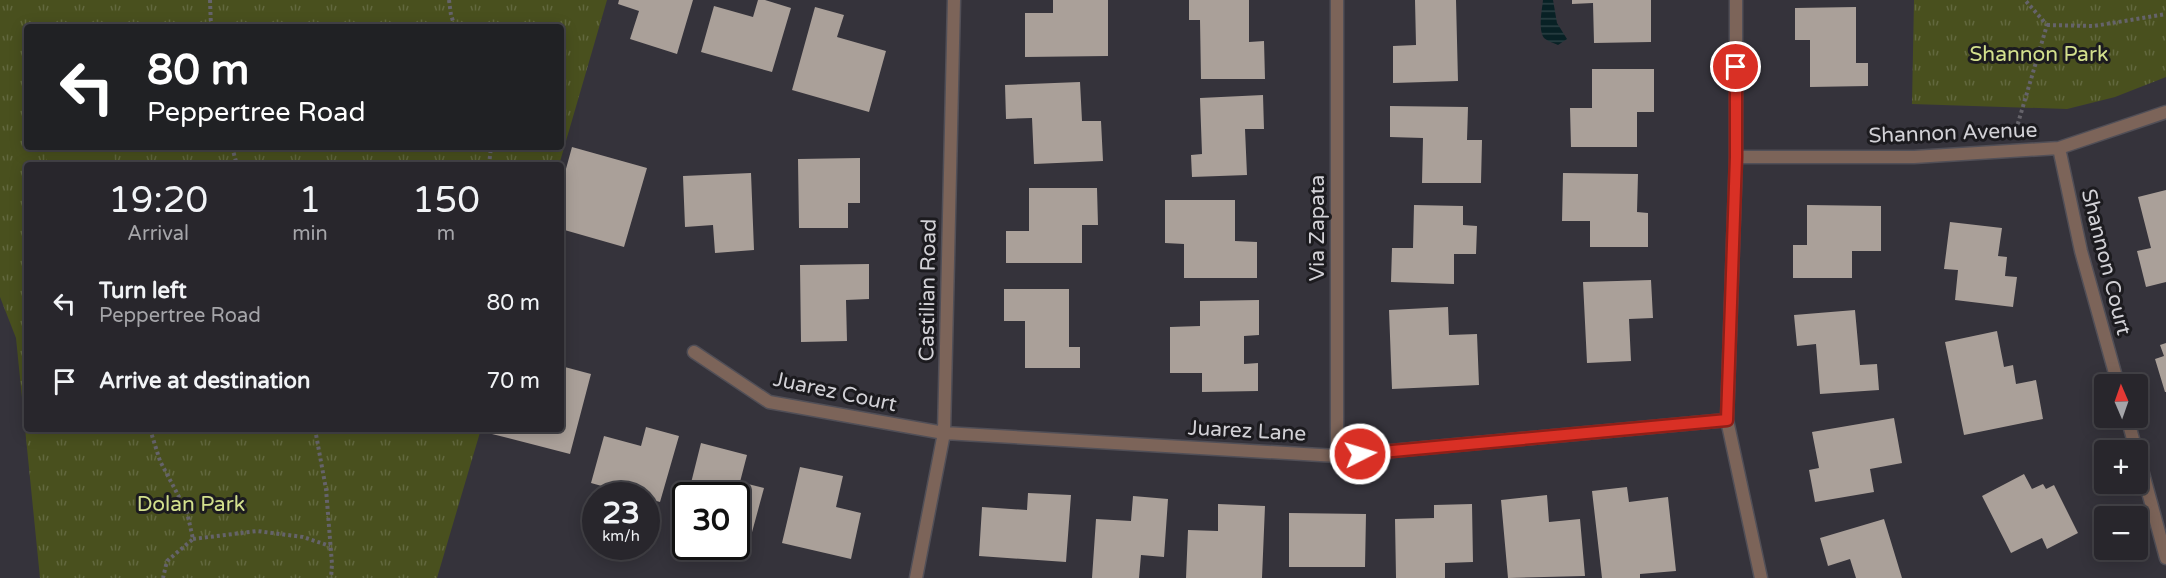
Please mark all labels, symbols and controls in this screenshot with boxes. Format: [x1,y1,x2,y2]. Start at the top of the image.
pin [1710,41,1761,92]
park label: Shannon Park [1970,42,2108,67]
text: 80 m [147,45,249,96]
icon: left [48,48,126,126]
icon: arrive [1719,50,1752,83]
text: Peppertree Road [147,96,365,129]
street label: Shannon Avenue [1868,118,2038,148]
street label: Via Zapata [1305,175,1330,281]
text: 19:20 [108,179,208,222]
text: 1 [299,179,321,222]
text: 150 [412,179,480,222]
street label: Shannon Court [2076,186,2136,338]
street label: Castilian Road [914,218,942,362]
text: Arrival [127,222,189,246]
text: min [292,222,328,246]
text: m [437,222,455,246]
text: Turn left [99,278,187,304]
icon: left [48,287,81,320]
text: 80 m [486,290,540,316]
text: Peppertree Road [99,304,261,328]
icon: arrive [48,365,81,398]
street label: Juarez Court [771,367,899,417]
text: Arrive at destination [99,368,310,394]
text: 70 m [486,368,540,394]
north arrow [2094,374,2148,428]
map controls [2094,374,2148,560]
street label: Juarez Lane [1187,415,1307,447]
position arrow [1328,422,1392,486]
button: + [2094,440,2148,494]
speed limit sign: 30 [672,482,750,560]
park label: Dolan Park [137,492,245,517]
text: 23 [602,495,640,532]
button: − [2094,506,2148,560]
text: km/h [602,527,640,545]

